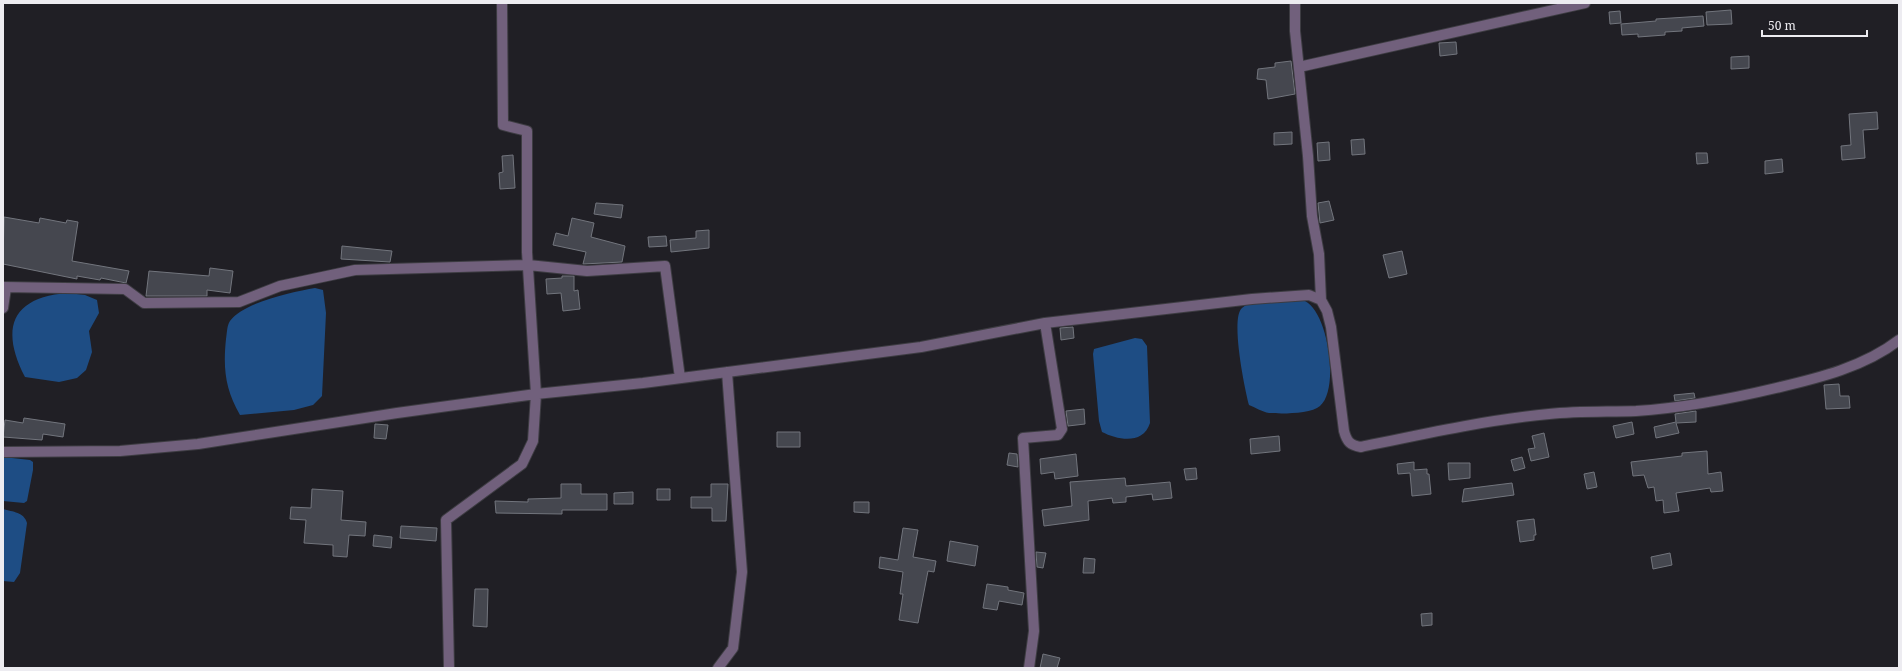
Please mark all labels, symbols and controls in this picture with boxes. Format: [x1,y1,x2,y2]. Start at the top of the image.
scale bar [1762,12,1867,38]
text: 50 m [1768,17,1796,34]

